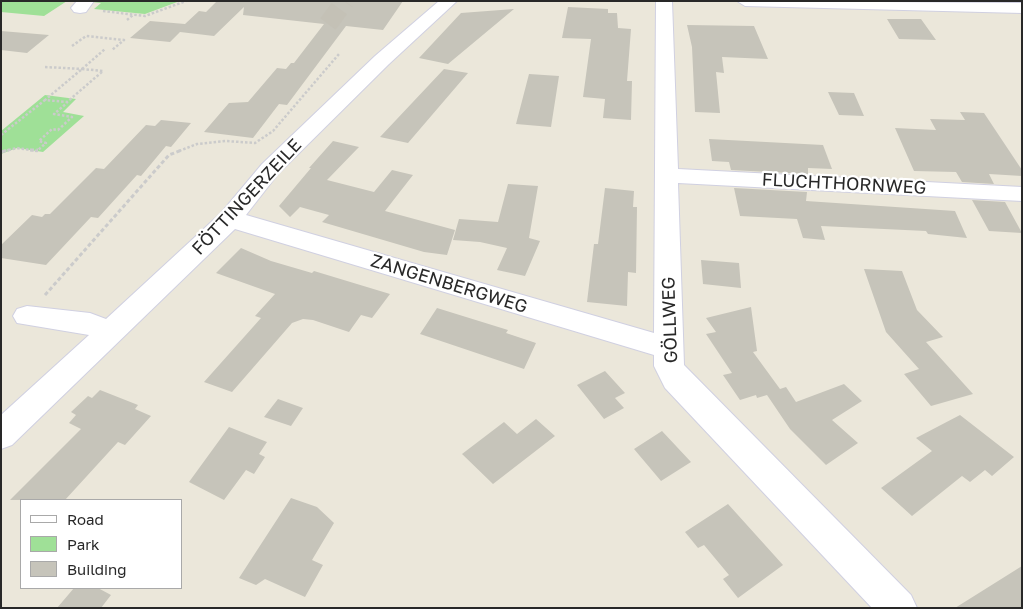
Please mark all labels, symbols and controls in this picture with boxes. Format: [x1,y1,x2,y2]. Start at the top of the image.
street label: FÖTTINGERZEILE [188,135,306,259]
street label: FLUCHTHORNWEG [761,169,927,199]
street label: ZANGENBERGWEG [368,250,530,318]
street label: GÖLLWEG [658,276,682,364]
legend [20,499,182,589]
text: Road [67,510,104,528]
text: Park [67,535,99,553]
text: Building [67,560,127,578]

